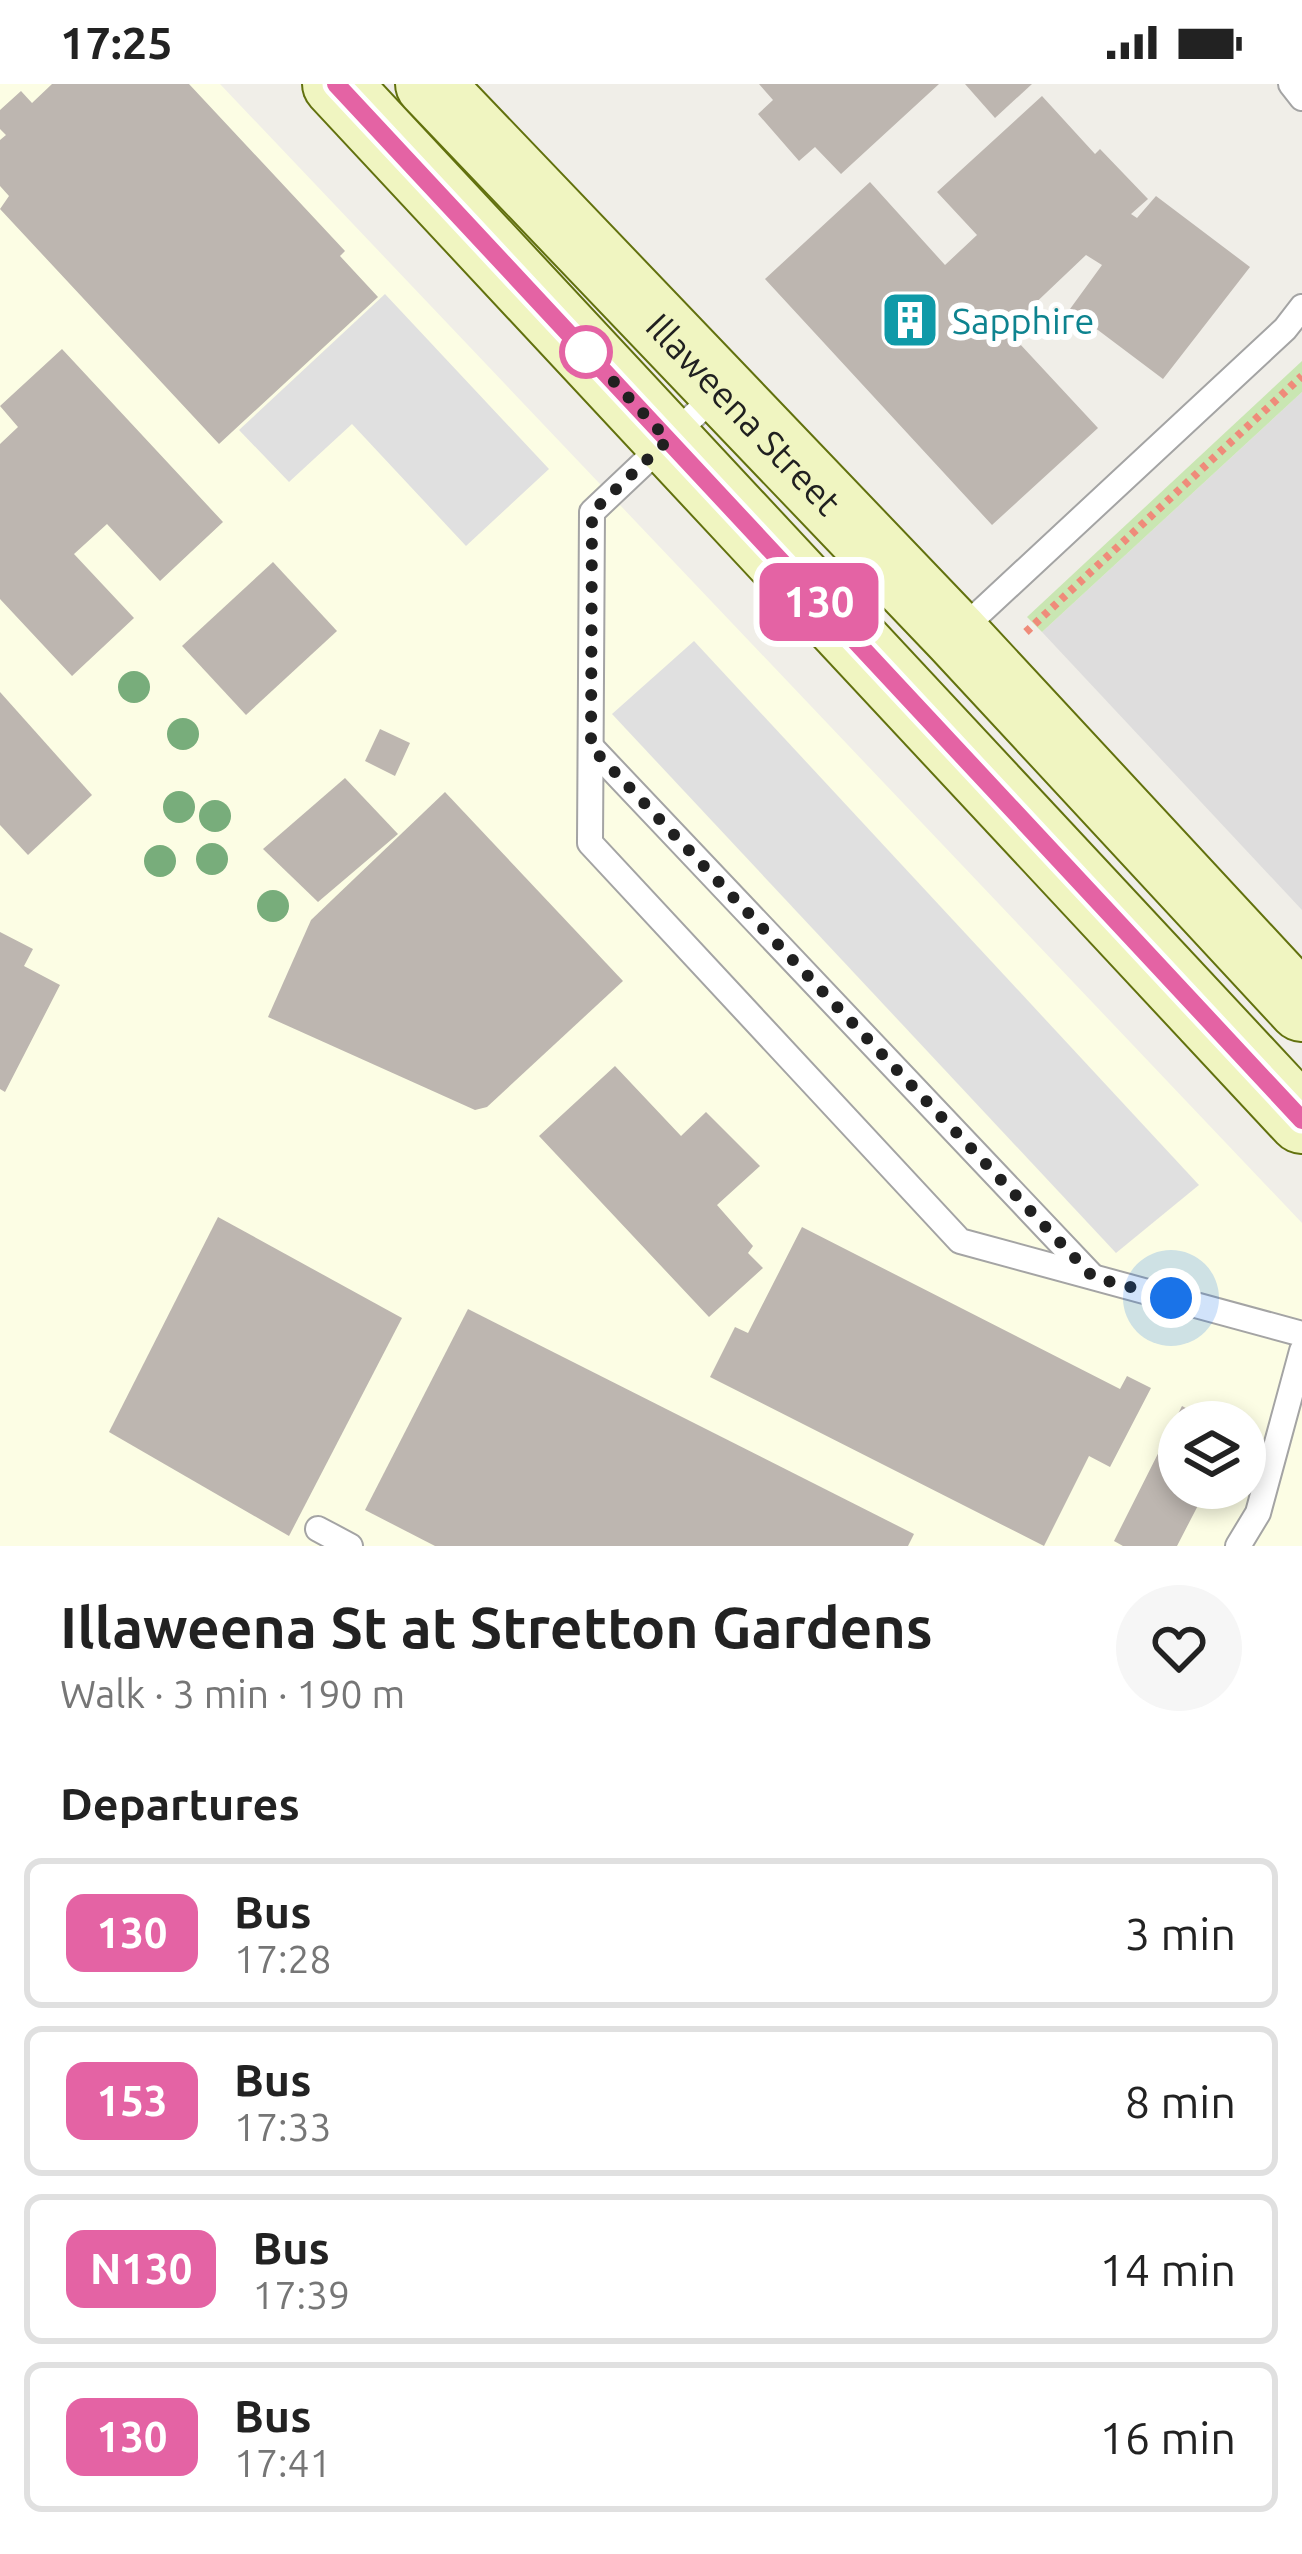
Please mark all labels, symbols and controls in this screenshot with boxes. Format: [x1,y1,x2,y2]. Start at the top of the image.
text: 17:25 [60,17,173,68]
building icon: Sapphire [879,289,941,351]
place label: Sapphire [952,300,1094,341]
street label: Illaweena Street [639,305,850,522]
unlabelled marker [561,327,611,377]
line badge: 130 [750,563,888,641]
text: 130 [783,578,855,625]
your location [1141,1268,1201,1328]
map controls [1158,1401,1266,1509]
button: layers [1158,1401,1266,1509]
button: heart [1116,1585,1242,1711]
text: Illaweena St at Stretton Gardens [60,1595,933,1659]
text: Walk · 3 min · 190 m [60,1672,405,1715]
text: Departures [60,1778,300,1829]
text: Bus [234,1886,311,1937]
text: 3 min [1125,1908,1236,1959]
text: 130 [96,1909,168,1956]
text: 17:28 [234,1937,332,1980]
text: Bus [234,2054,311,2105]
text: 8 min [1125,2076,1236,2127]
text: 153 [96,2077,168,2124]
text: 17:33 [234,2105,332,2148]
text: Bus [252,2222,330,2273]
text: 14 min [1099,2244,1236,2295]
text: N130 [90,2245,192,2292]
text: 17:39 [252,2273,350,2316]
text: Bus [234,2390,311,2441]
text: 16 min [1099,2412,1236,2463]
text: 130 [96,2413,168,2460]
text: 17:41 [234,2441,332,2484]

